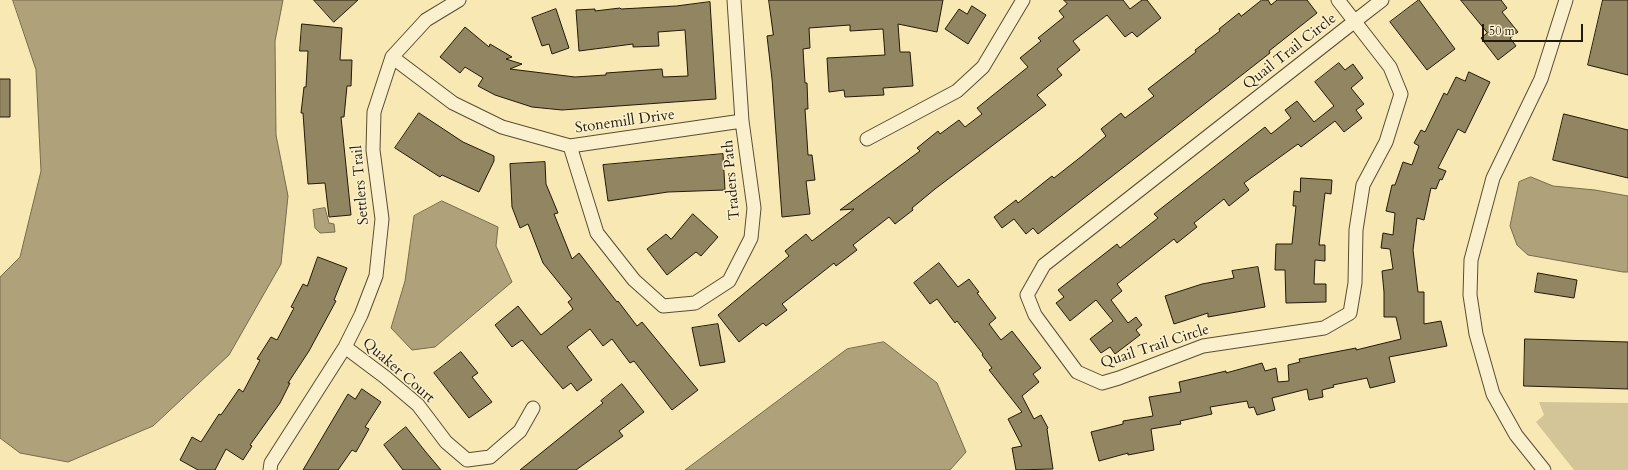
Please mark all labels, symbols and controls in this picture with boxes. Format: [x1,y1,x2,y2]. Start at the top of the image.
street label: Quail Trail Circle [1240,10,1340,94]
scale bar [1484,16,1585,42]
text: 50 m [1489,23,1515,39]
street label: Stonemill Drive [574,106,676,138]
street label: Traders Path [720,139,744,221]
street label: Settlers Trail [349,144,373,226]
street label: Quail Trail Circle [1098,321,1212,373]
street label: Quaker Court [358,335,438,407]

